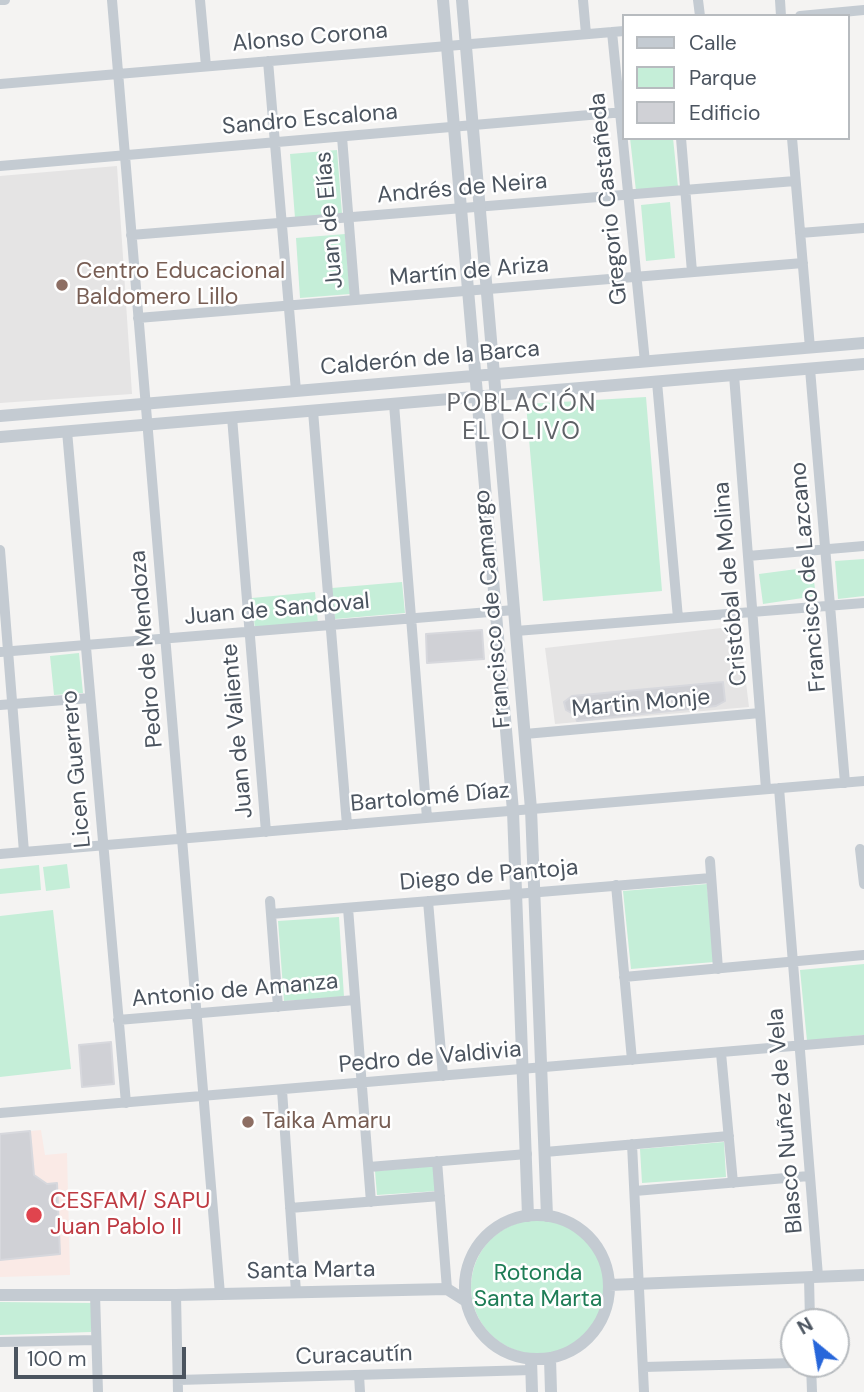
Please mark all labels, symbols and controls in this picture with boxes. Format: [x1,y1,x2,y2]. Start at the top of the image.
legend [622,14,850,140]
street label: Alonso Corona [231,17,389,59]
text: Calle [689,29,737,57]
text: Parque [689,64,757,92]
street label: Gregorio Castañeda [584,92,634,306]
street label: Sandro Escalona [221,99,399,141]
text: Edificio [689,99,760,127]
street label: Juan de Elías [310,150,350,290]
street label: Andrés de Neira [376,168,548,210]
street label: Martín de Ariza [388,251,550,293]
place label: Centro Educacional Baldomero Lillo [76,258,285,312]
marker: Centro Educacional Baldomero Lillo [54,277,70,293]
street label: Calderón de la Barca [319,336,541,382]
district label: POBLACIÓN EL OLIVO [448,391,596,447]
street label: Francisco de Lazcano [785,461,833,693]
street label: Cristóbal de Molina [708,481,754,687]
street label: Francisco de Camargo [469,488,517,730]
street label: Pedro de Mendoza [125,549,169,749]
street label: Juan de Sandoval [183,588,371,632]
street label: Juan de Valiente [217,642,259,820]
street label: Martin Monje [571,684,711,724]
street label: Licen Guerrero [56,689,98,849]
street label: Bartolomé Díaz [349,777,511,819]
street label: Diego de Pantoja [399,854,579,898]
street label: Antonio de Amanza [130,968,340,1014]
street label: Blasco Nuñez de Vela [762,1007,810,1235]
street label: Pedro de Valdivia [337,1036,523,1080]
place label: Taika Amaru [262,1108,391,1136]
marker: Taika Amaru [240,1114,256,1130]
place label: CESFAM/ SAPU Juan Pablo II [50,1188,210,1242]
marker: CESFAM/ SAPU Juan Pablo II [24,1205,44,1225]
street label: Santa Marta [246,1256,376,1286]
park label: Rotonda Santa Marta [474,1260,602,1314]
north arrow [780,1308,850,1378]
text: N [793,1312,817,1340]
scale bar [18,1332,189,1376]
street label: Curacautín [295,1340,413,1372]
text: 100 m [27,1345,87,1373]

